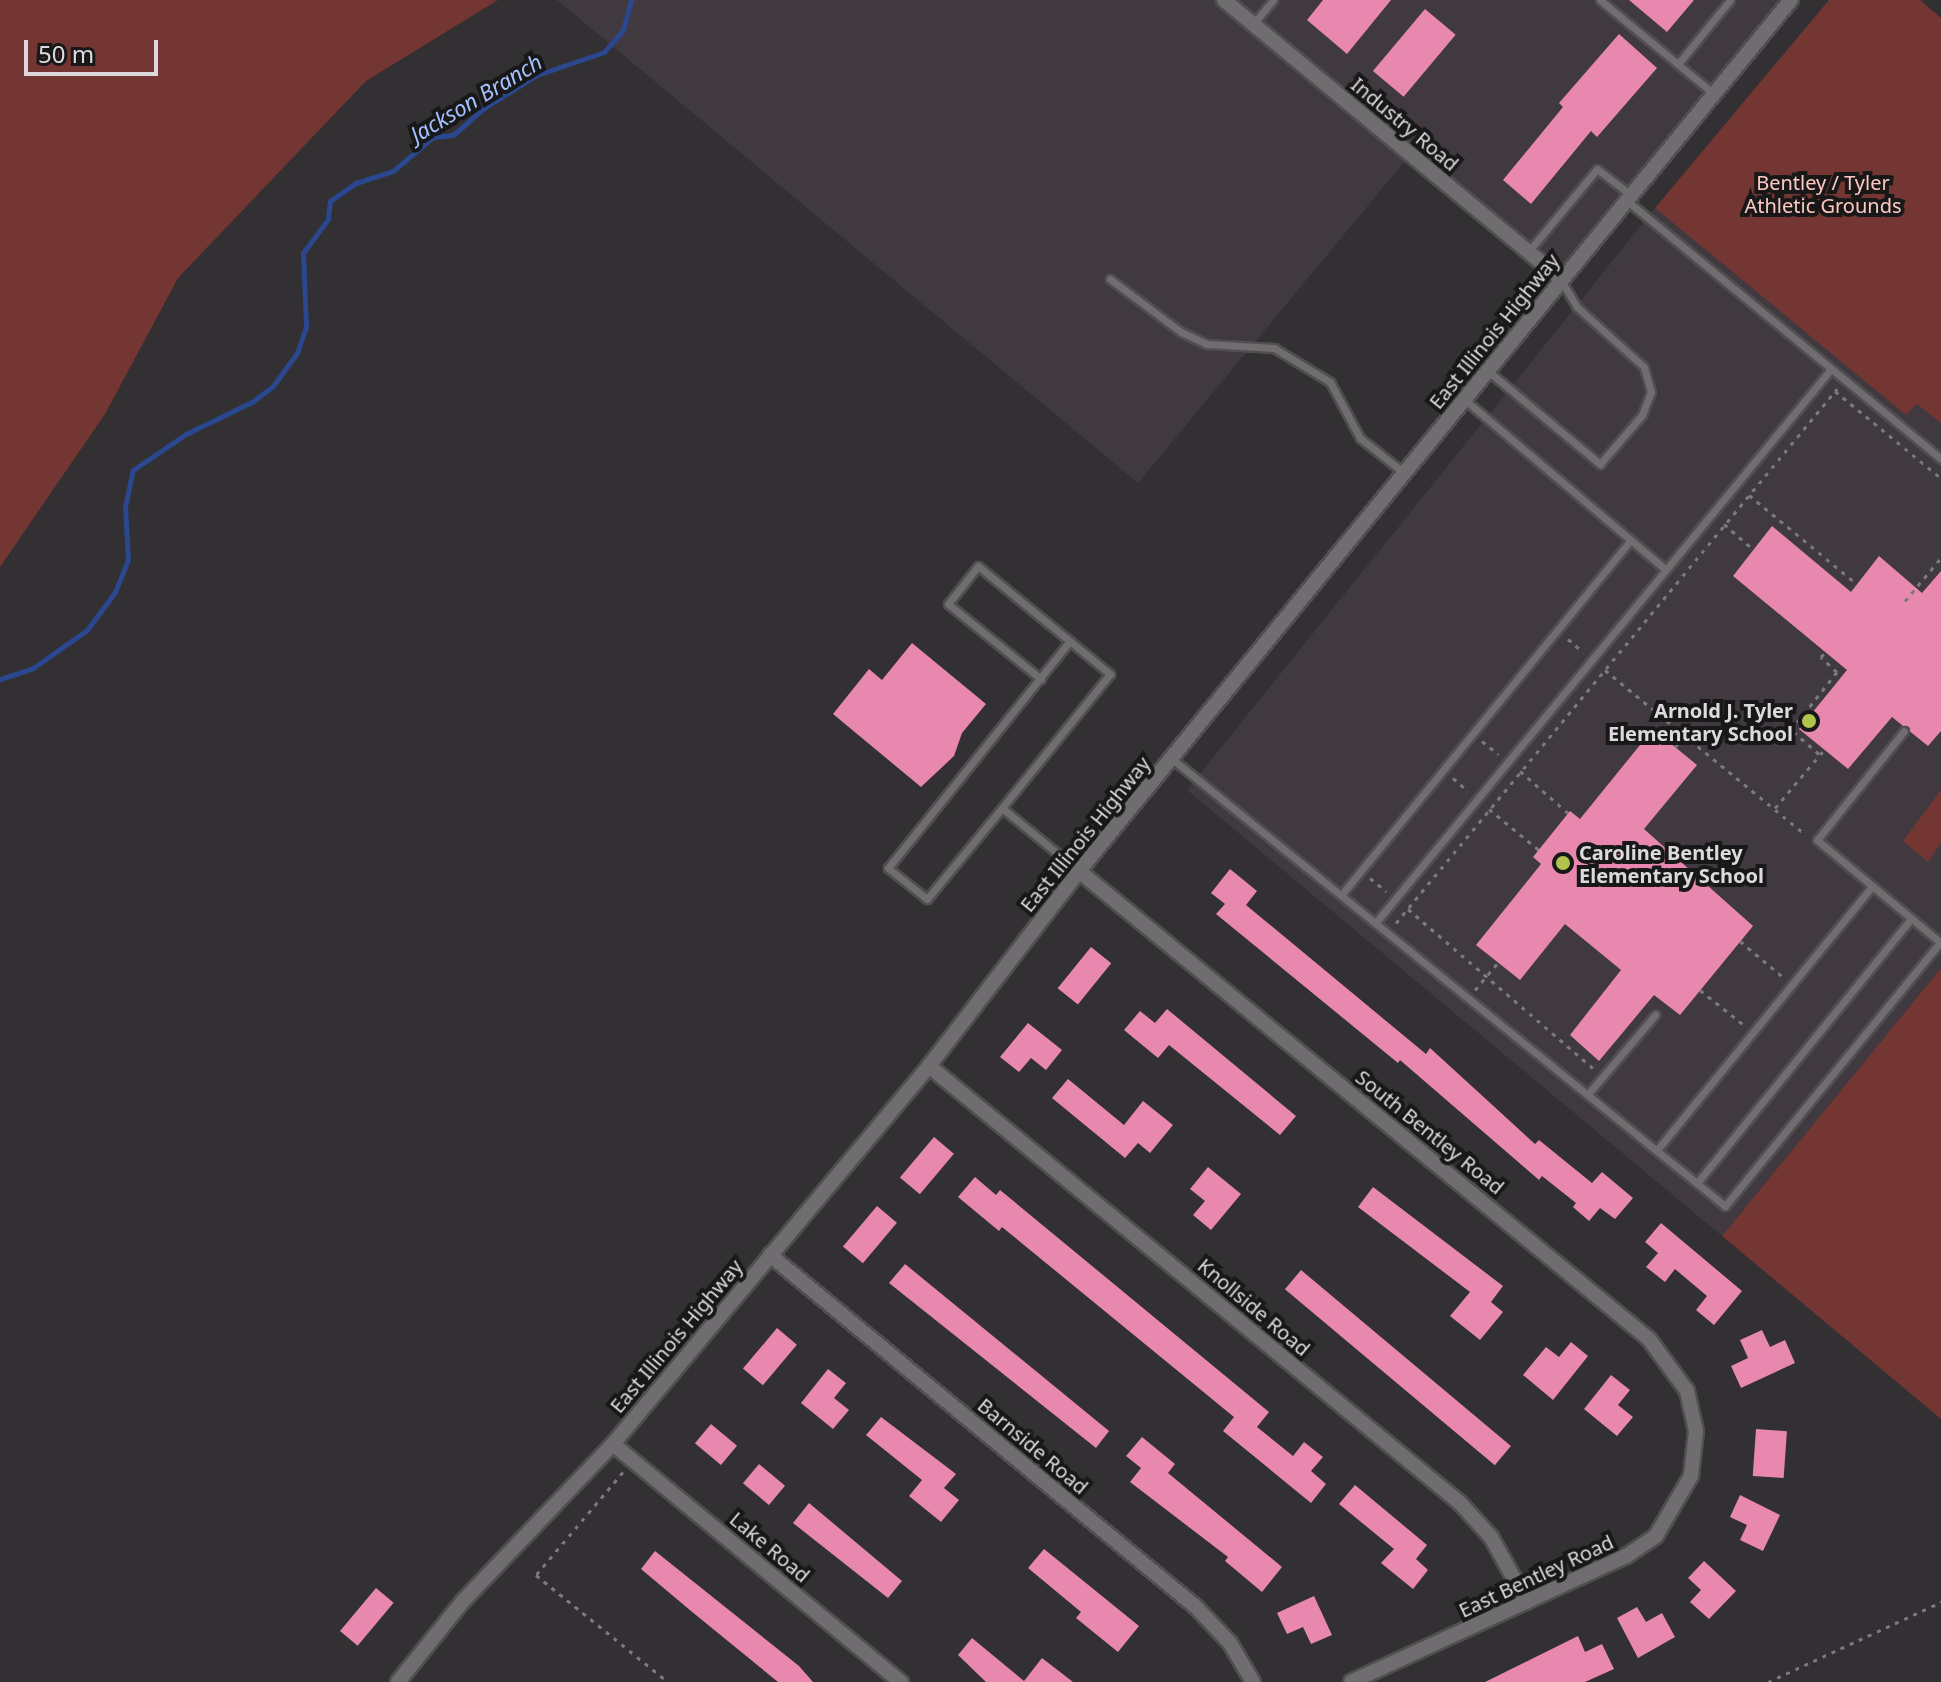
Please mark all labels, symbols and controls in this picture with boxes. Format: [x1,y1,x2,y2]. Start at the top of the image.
scale bar [28,24,162,74]
text: 50 m [38,37,94,70]
water label: Jackson Branch [405,48,547,148]
street label: Industry Road [1347,72,1463,176]
park label: Bentley / Tyler Athletic Grounds [1744,170,1902,217]
street label: East Illinois Highway [1424,249,1564,413]
place label: Arnold J. Tyler Elementary School [1608,698,1793,745]
marker: Arnold J. Tyler Elementary School [1800,712,1818,730]
street label: East Illinois Highway [1015,752,1155,916]
place label: Caroline Bentley Elementary School [1579,840,1764,887]
marker: Caroline Bentley Elementary School [1554,854,1572,872]
street label: South Bentley Road [1351,1065,1509,1199]
street label: Knollside Road [1193,1253,1315,1361]
street label: East Illinois Highway [605,1254,747,1418]
street label: Barnside Road [973,1393,1093,1499]
street label: Lake Road [725,1507,815,1587]
street label: East Bentley Road [1455,1530,1617,1622]

